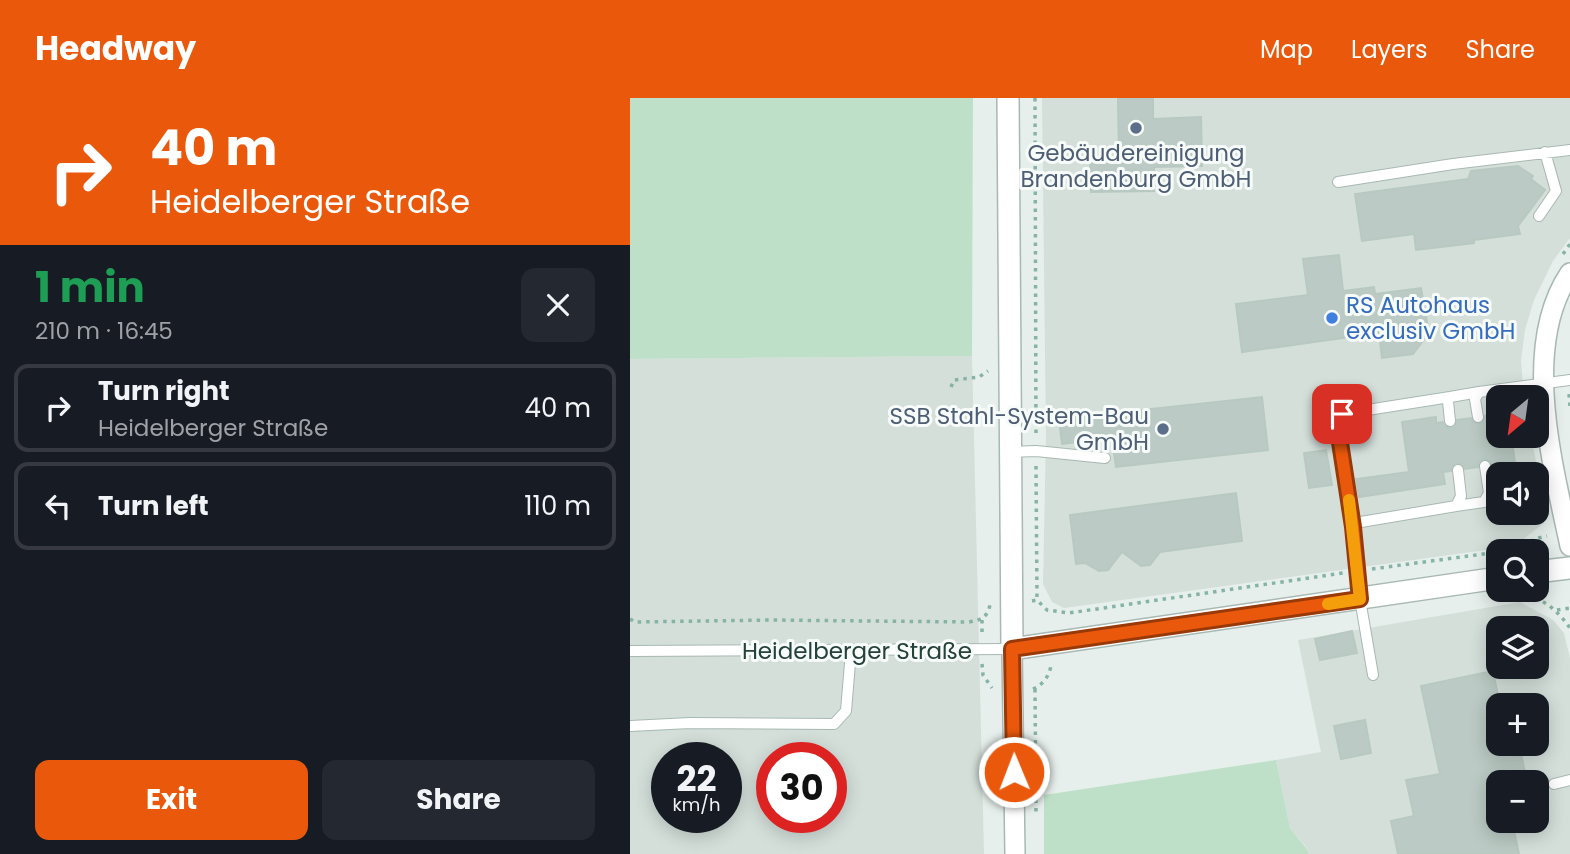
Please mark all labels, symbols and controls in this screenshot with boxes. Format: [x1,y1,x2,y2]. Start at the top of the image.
text: Headway [35,25,196,72]
text: Map [1260,33,1313,66]
text: Layers [1351,33,1427,66]
text: Share [1465,33,1535,66]
text: 40 m [150,114,277,182]
marker: Gebäudereinigung Brandenburg GmbH [1128,120,1144,136]
icon: right [35,126,126,217]
place label: Gebäudereinigung Brandenburg GmbH [1020,137,1252,195]
text: Heidelberger Straße [150,179,470,224]
text: 1 min [35,258,145,317]
button: close [521,268,595,342]
place label: RS Autohaus exclusiv GmbH [1346,289,1515,347]
marker: RS Autohaus exclusiv GmbH [1324,310,1340,326]
text: 210 m · 16:45 [35,315,173,347]
text: Turn right [98,373,230,409]
pin [1312,384,1372,444]
north arrow [1486,385,1549,448]
map controls [1486,385,1549,833]
icon: right [39,389,77,427]
text: 40 m [525,390,591,426]
icon: arrive [1323,395,1361,433]
place label: SSB Stahl-System-Bau GmbH [889,400,1149,458]
text: Heidelberger Straße [98,412,328,444]
marker: SSB Stahl-System-Bau GmbH [1155,421,1171,437]
button: sound [1486,462,1549,525]
icon: left [39,487,77,525]
text: Turn left [98,488,209,524]
text: 110 m [524,488,591,524]
button: search [1486,539,1549,602]
button: layers [1486,616,1549,679]
street label: Heidelberger Straße [742,635,972,667]
button: + [1486,693,1549,756]
position arrow [977,735,1051,809]
speed limit sign: 30 [756,742,847,833]
text: 22 [677,754,716,803]
button: Exit [35,760,308,840]
button: Share [322,760,595,840]
button: − [1486,770,1549,833]
text: km/h [673,792,720,817]

